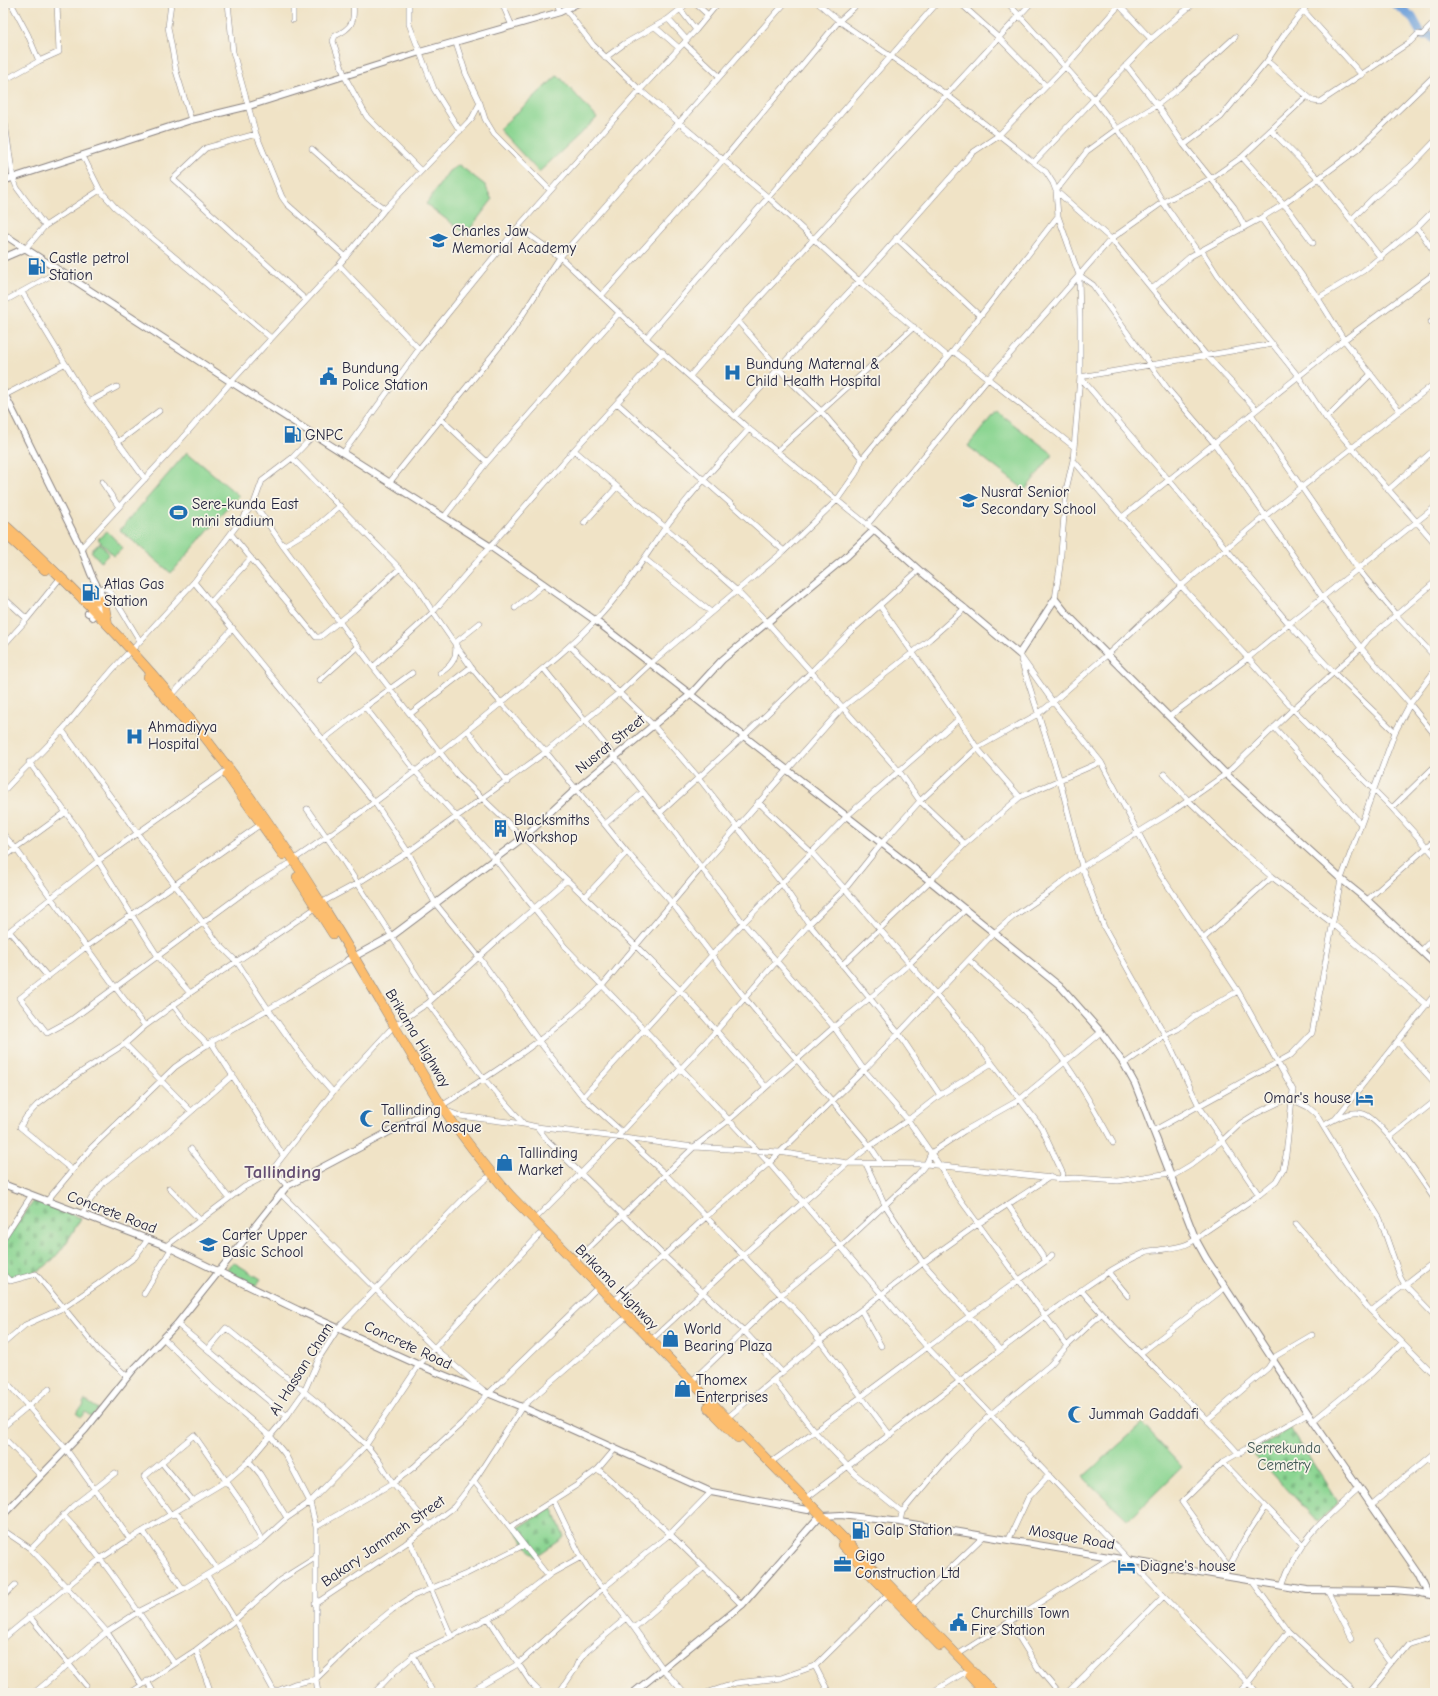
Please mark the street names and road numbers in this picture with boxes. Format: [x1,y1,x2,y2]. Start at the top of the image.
street label: Nusrat Street [572,710,649,777]
street label: Brikama Highway [381,985,455,1091]
street label: Concrete Road [65,1187,159,1237]
street label: Brikama Highway [572,1241,663,1334]
street label: Concrete Road [361,1317,455,1373]
street label: Al Hassan Cham [265,1319,337,1419]
street label: Bakary Jammeh Street [318,1491,449,1591]
street label: Mosque Road [1028,1521,1116,1553]

